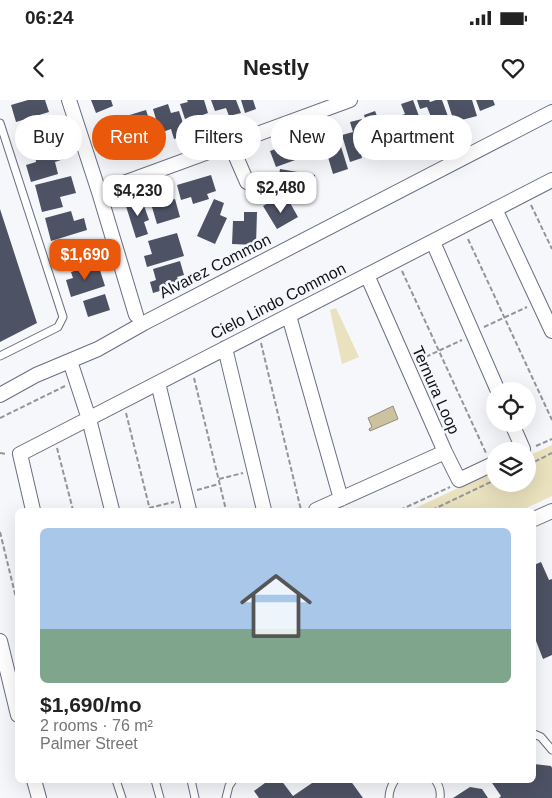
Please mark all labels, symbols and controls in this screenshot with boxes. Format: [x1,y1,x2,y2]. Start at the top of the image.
text: 06:24 [25,7,74,28]
icon: back [25,54,53,82]
icon: heart [499,54,527,82]
text: Nestly [243,55,309,80]
chip: Buy [15,115,82,160]
chip: Rent [92,115,166,160]
chip: Filters [176,115,261,160]
chip: New [271,115,343,160]
chip: Apartment [353,115,472,160]
pin: $2,480 [240,172,322,214]
pin: $4,230 [97,174,179,217]
text: $2,480 [257,179,305,196]
text: $4,230 [114,182,162,199]
street label: Alvarez Common [156,231,274,301]
pin: $1,690 [44,238,126,281]
text: $1,690 [61,246,109,263]
street label: Cielo Lindo Common [208,260,348,342]
street label: Ternura Loop [409,343,463,437]
map controls [486,382,536,492]
button: locate [486,382,536,432]
button: layers [486,442,536,492]
icon: home [231,561,321,651]
text: $1,690/mo [40,693,142,716]
text: 2 rooms · 76 m² [40,717,153,734]
text: Palmer Street [40,735,138,752]

